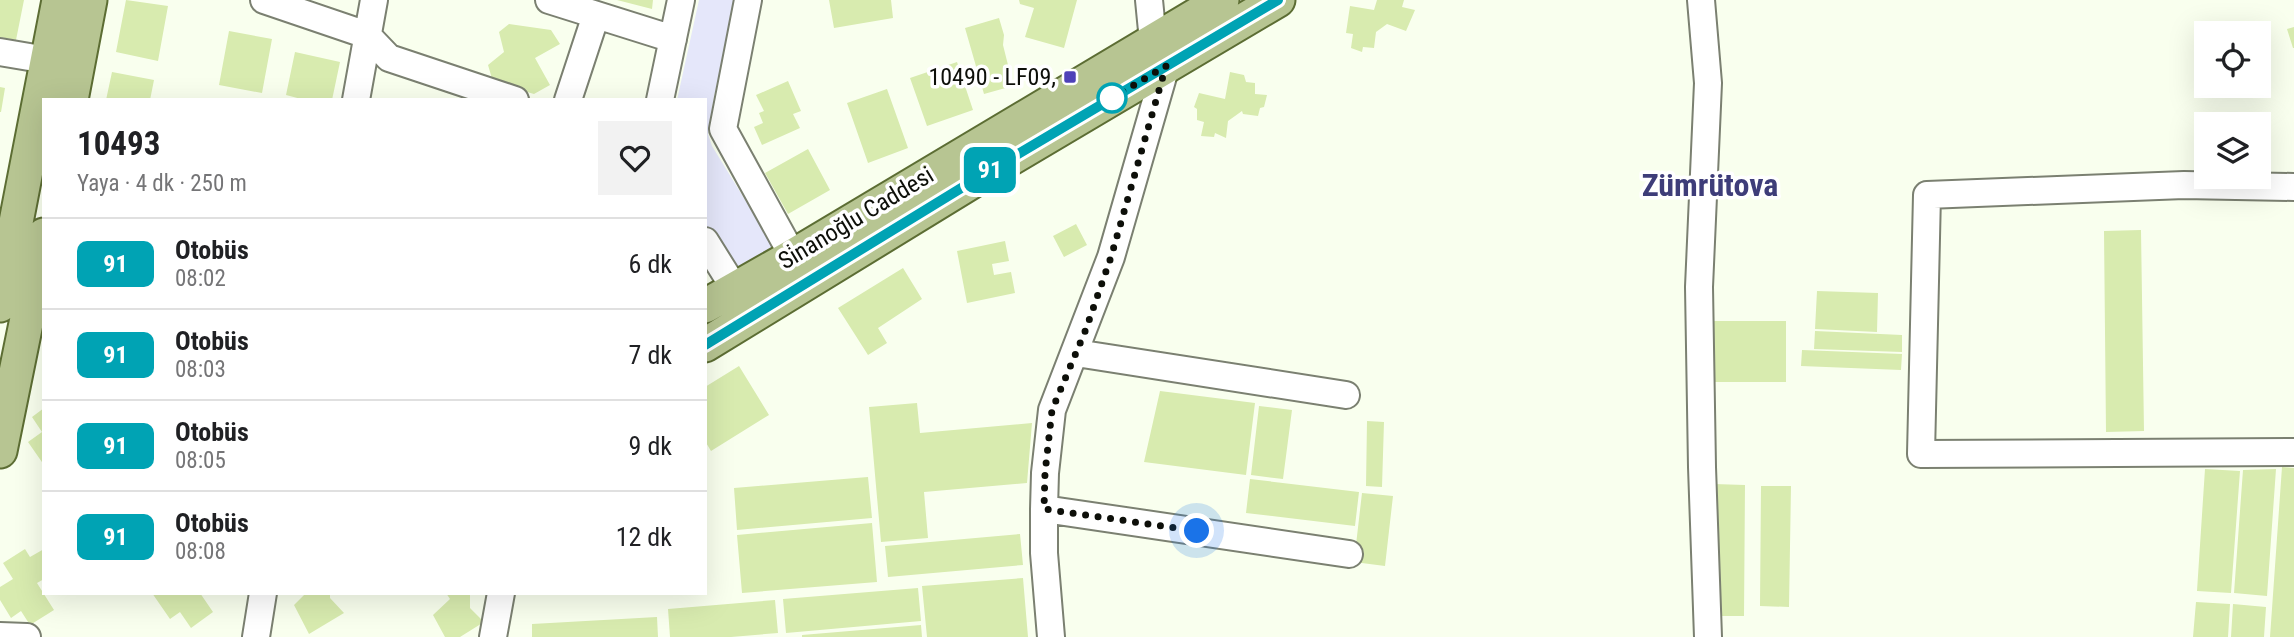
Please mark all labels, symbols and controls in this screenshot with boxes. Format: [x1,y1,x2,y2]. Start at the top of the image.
map controls [2194,21,2271,189]
button: locate [2194,21,2271,98]
place label: 10490 - LF09, [928,63,1056,91]
marker: 10490 - LF09, [1062,69,1078,85]
unlabelled marker [1097,83,1127,113]
button: layers [2194,112,2271,189]
button: heart [598,121,672,195]
text: 10493 [77,124,160,163]
line badge: 91 [958,147,1021,193]
text: 91 [978,156,1002,184]
street label: Si̇nanoğlu Caddesi [773,161,938,275]
district label: Zümrütova [1642,166,1778,204]
text: Yaya · 4 dk · 250 m [77,170,247,197]
text: Otobüs [175,235,249,265]
text: 6 dk [629,249,672,279]
text: 91 [103,250,128,278]
text: 08:02 [175,265,226,292]
text: Otobüs [175,326,249,356]
text: 7 dk [629,340,672,370]
text: 91 [103,341,128,369]
text: 08:03 [175,356,226,383]
text: Otobüs [175,417,249,447]
text: 9 dk [629,431,672,461]
text: 91 [103,432,128,460]
text: 08:05 [175,447,226,474]
text: Otobüs [175,508,249,538]
your location [1179,513,1214,548]
text: 12 dk [616,522,672,552]
text: 91 [103,523,128,551]
text: 08:08 [175,538,226,565]

